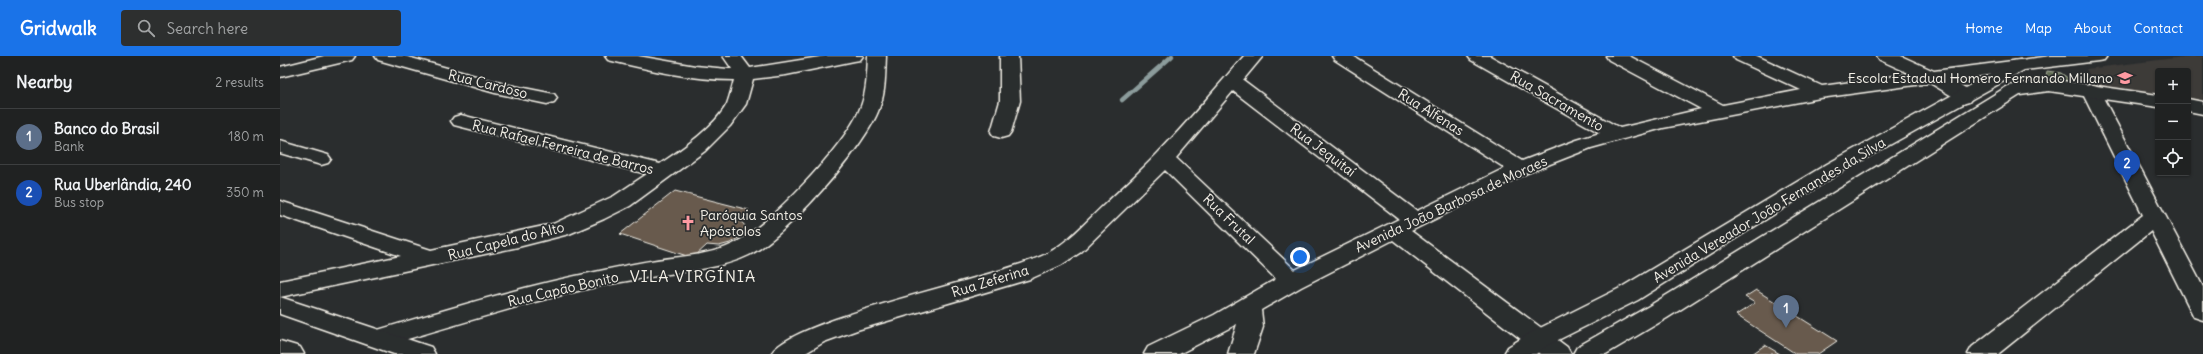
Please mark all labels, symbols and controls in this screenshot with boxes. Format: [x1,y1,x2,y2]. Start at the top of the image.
search box [121,10,401,46]
text: Gridwalk [20,16,97,40]
icon: search [135,17,157,39]
text: Search here [167,19,248,38]
text: Home [1965,19,2003,37]
text: Map [2025,19,2052,37]
text: About [2074,19,2112,37]
text: Contact [2134,19,2183,37]
street label: Rua Cardoso [446,65,530,103]
street label: Rua Sacramento [1507,67,1607,135]
map controls [2155,68,2191,176]
button: + [2155,68,2191,104]
place label: Escola Estadual Homero Fernando Millano [1848,69,2113,87]
school or university icon: Escola Estadual Homero Fernando Millano [2116,69,2134,87]
text: Nearby [16,71,72,93]
text: 2 results [215,74,264,91]
street label: Rua Alfenas [1395,85,1467,139]
button: − [2155,104,2191,140]
street label: Rua Rafael Ferreira de Barros [470,116,656,178]
text: Banco do Brasil [54,119,159,138]
street label: Rua Jequitaí [1287,119,1359,181]
text: 1 [26,128,32,145]
text: 180 m [228,128,264,145]
street label: Avenida Vereador João Fernandes da Silva [1649,133,1889,287]
text: Bank [54,138,84,155]
button: locate [2155,140,2191,176]
pin: 2 [2114,150,2140,183]
street label: Avenida João Barbosa de Moraes [1352,152,1550,256]
text: Rua Uberlândia, 240 [54,175,192,194]
text: 2 [25,184,33,201]
text: 350 m [226,184,264,201]
street label: Rua Frutal [1199,190,1259,248]
text: Bus stop [54,194,104,211]
place label: Paróquia Santos Apóstolos [700,206,803,240]
church icon: Paróquia Santos Apóstolos [679,214,697,232]
street label: Rua Capela do Alto [446,218,566,264]
your location [1290,247,1310,267]
street label: Rua Zeferina [949,261,1031,301]
district label: VILA VIRGÍNIA [630,266,756,286]
street label: Rua Capão Bonito [506,267,620,311]
pin: 1 [1773,295,1799,328]

